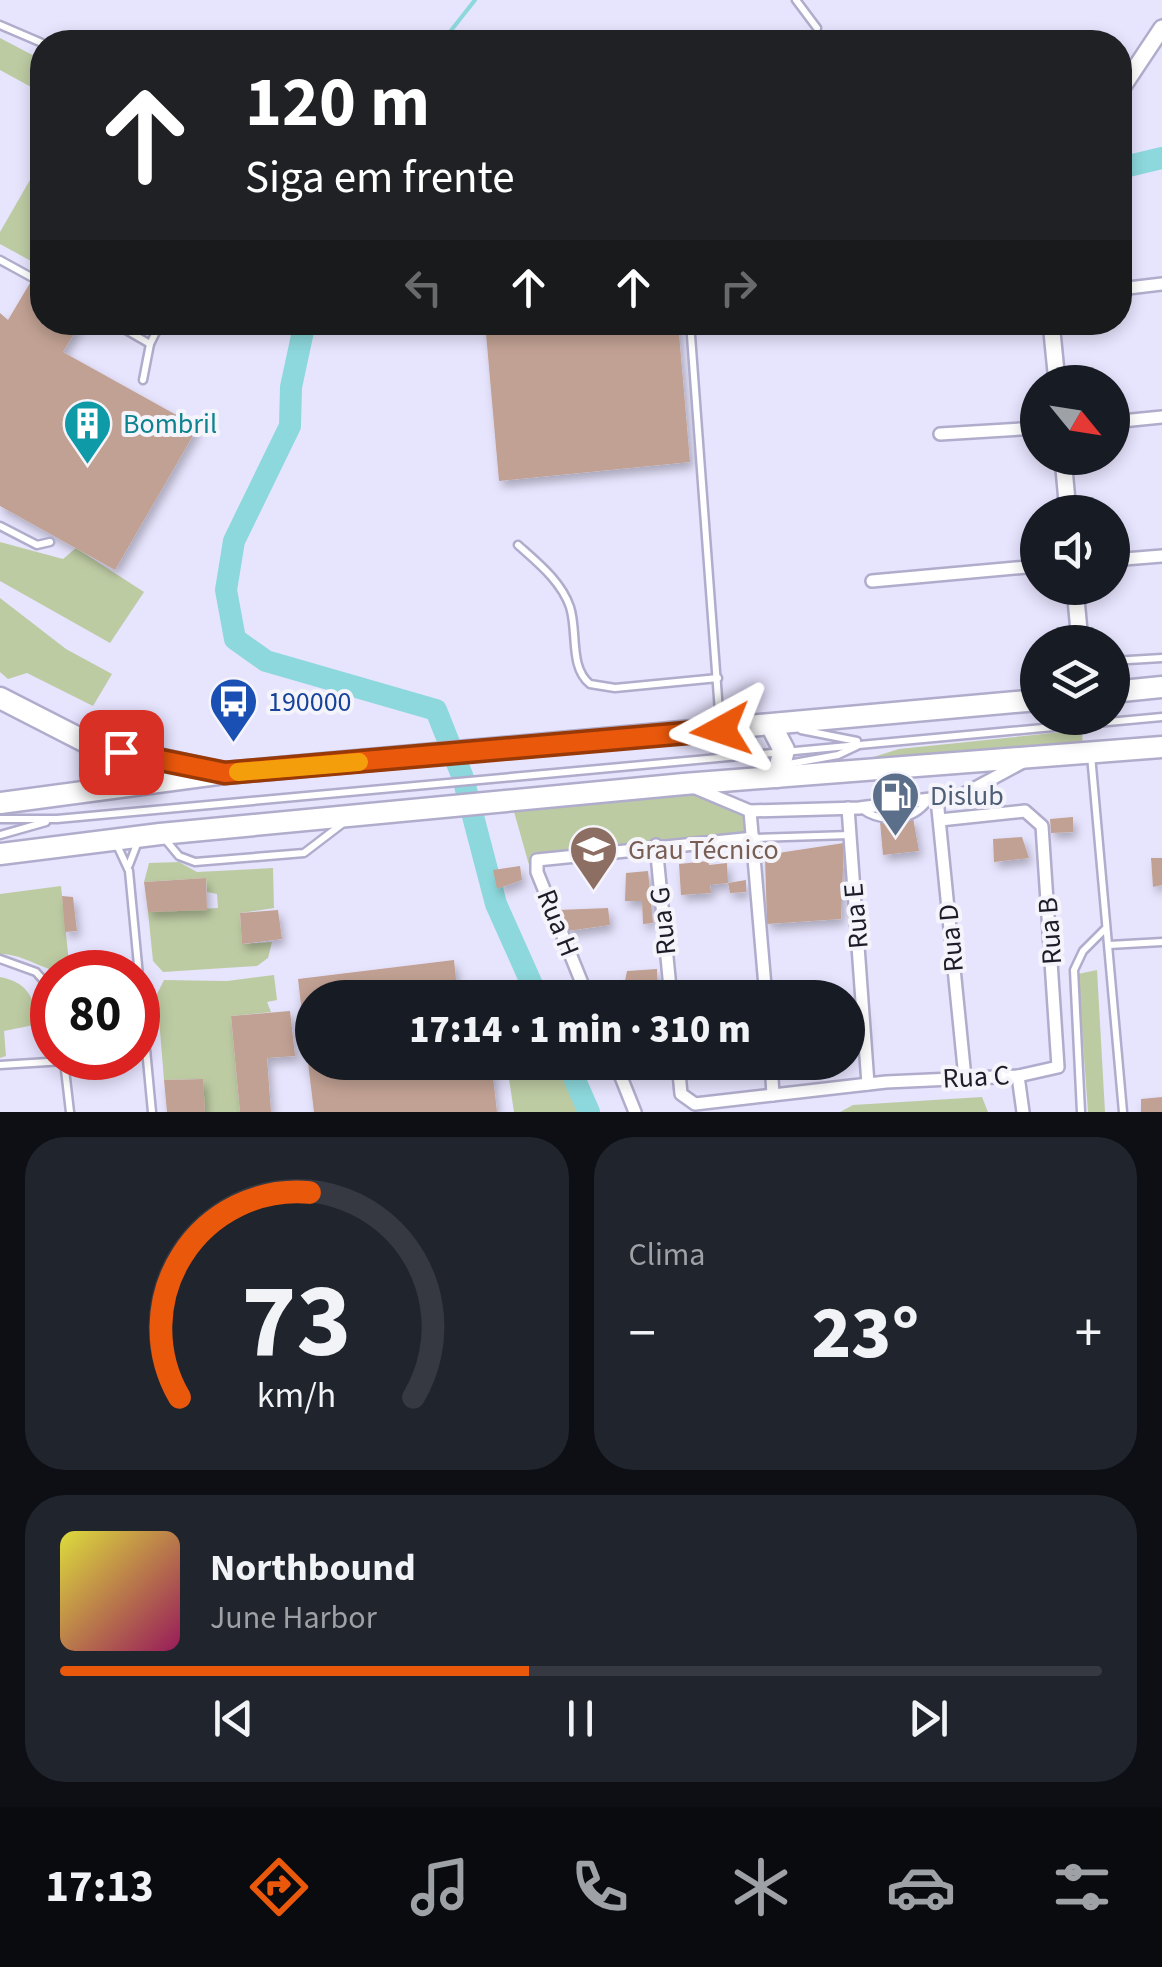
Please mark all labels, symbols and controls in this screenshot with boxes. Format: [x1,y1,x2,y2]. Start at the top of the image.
text: 120 m [245,53,430,153]
icon: ahead [80,70,210,200]
text: Siga em frente [245,146,515,210]
icon: left [396,260,451,315]
icon: ahead [501,260,556,315]
icon: ahead [606,260,661,315]
icon: right [711,260,766,315]
north arrow [1020,365,1130,475]
map controls [1020,365,1130,735]
building icon: Bombril [62,398,114,466]
place label: Bombril [123,404,217,444]
button: sound [1020,495,1130,605]
button: layers [1020,625,1130,735]
bus stop icon: 190000 [207,676,259,744]
position arrow [669,678,773,782]
place label: 190000 [268,682,352,722]
pin [79,710,164,795]
icon: arrive [94,725,149,780]
fuel station icon: Dislub [869,770,921,838]
place label: Dislub [930,776,1004,816]
school or university icon: Grau Técnico [567,824,619,892]
place label: Grau Técnico [628,830,779,870]
street label: Rua E [833,882,879,950]
street label: Rua H [527,883,589,963]
street label: Rua G [640,885,686,957]
street label: Rua B [1028,896,1072,966]
street label: Rua D [928,902,974,974]
speed limit sign: 80 [30,950,160,1080]
text: 17:14 · 1 min · 310 m [409,1003,751,1057]
street label: Rua C [942,1055,1010,1099]
text: Clima [629,1232,705,1278]
text: 73 [242,1249,352,1397]
text: 23° [811,1280,919,1387]
text: − [629,1295,656,1373]
text: + [1075,1295,1102,1373]
text: km/h [257,1370,336,1421]
text: Northbound [210,1541,416,1595]
text: June Harbor [210,1595,377,1641]
icon: previous [206,1691,261,1746]
icon: pause [553,1691,608,1746]
icon: next [901,1691,956,1746]
icon: directions [244,1852,314,1922]
icon: music [405,1852,475,1922]
icon: phone [565,1852,635,1922]
icon: climate [726,1852,796,1922]
icon: car [886,1852,956,1922]
icon: filters [1047,1852,1117,1922]
text: 17:13 [45,1855,154,1919]

